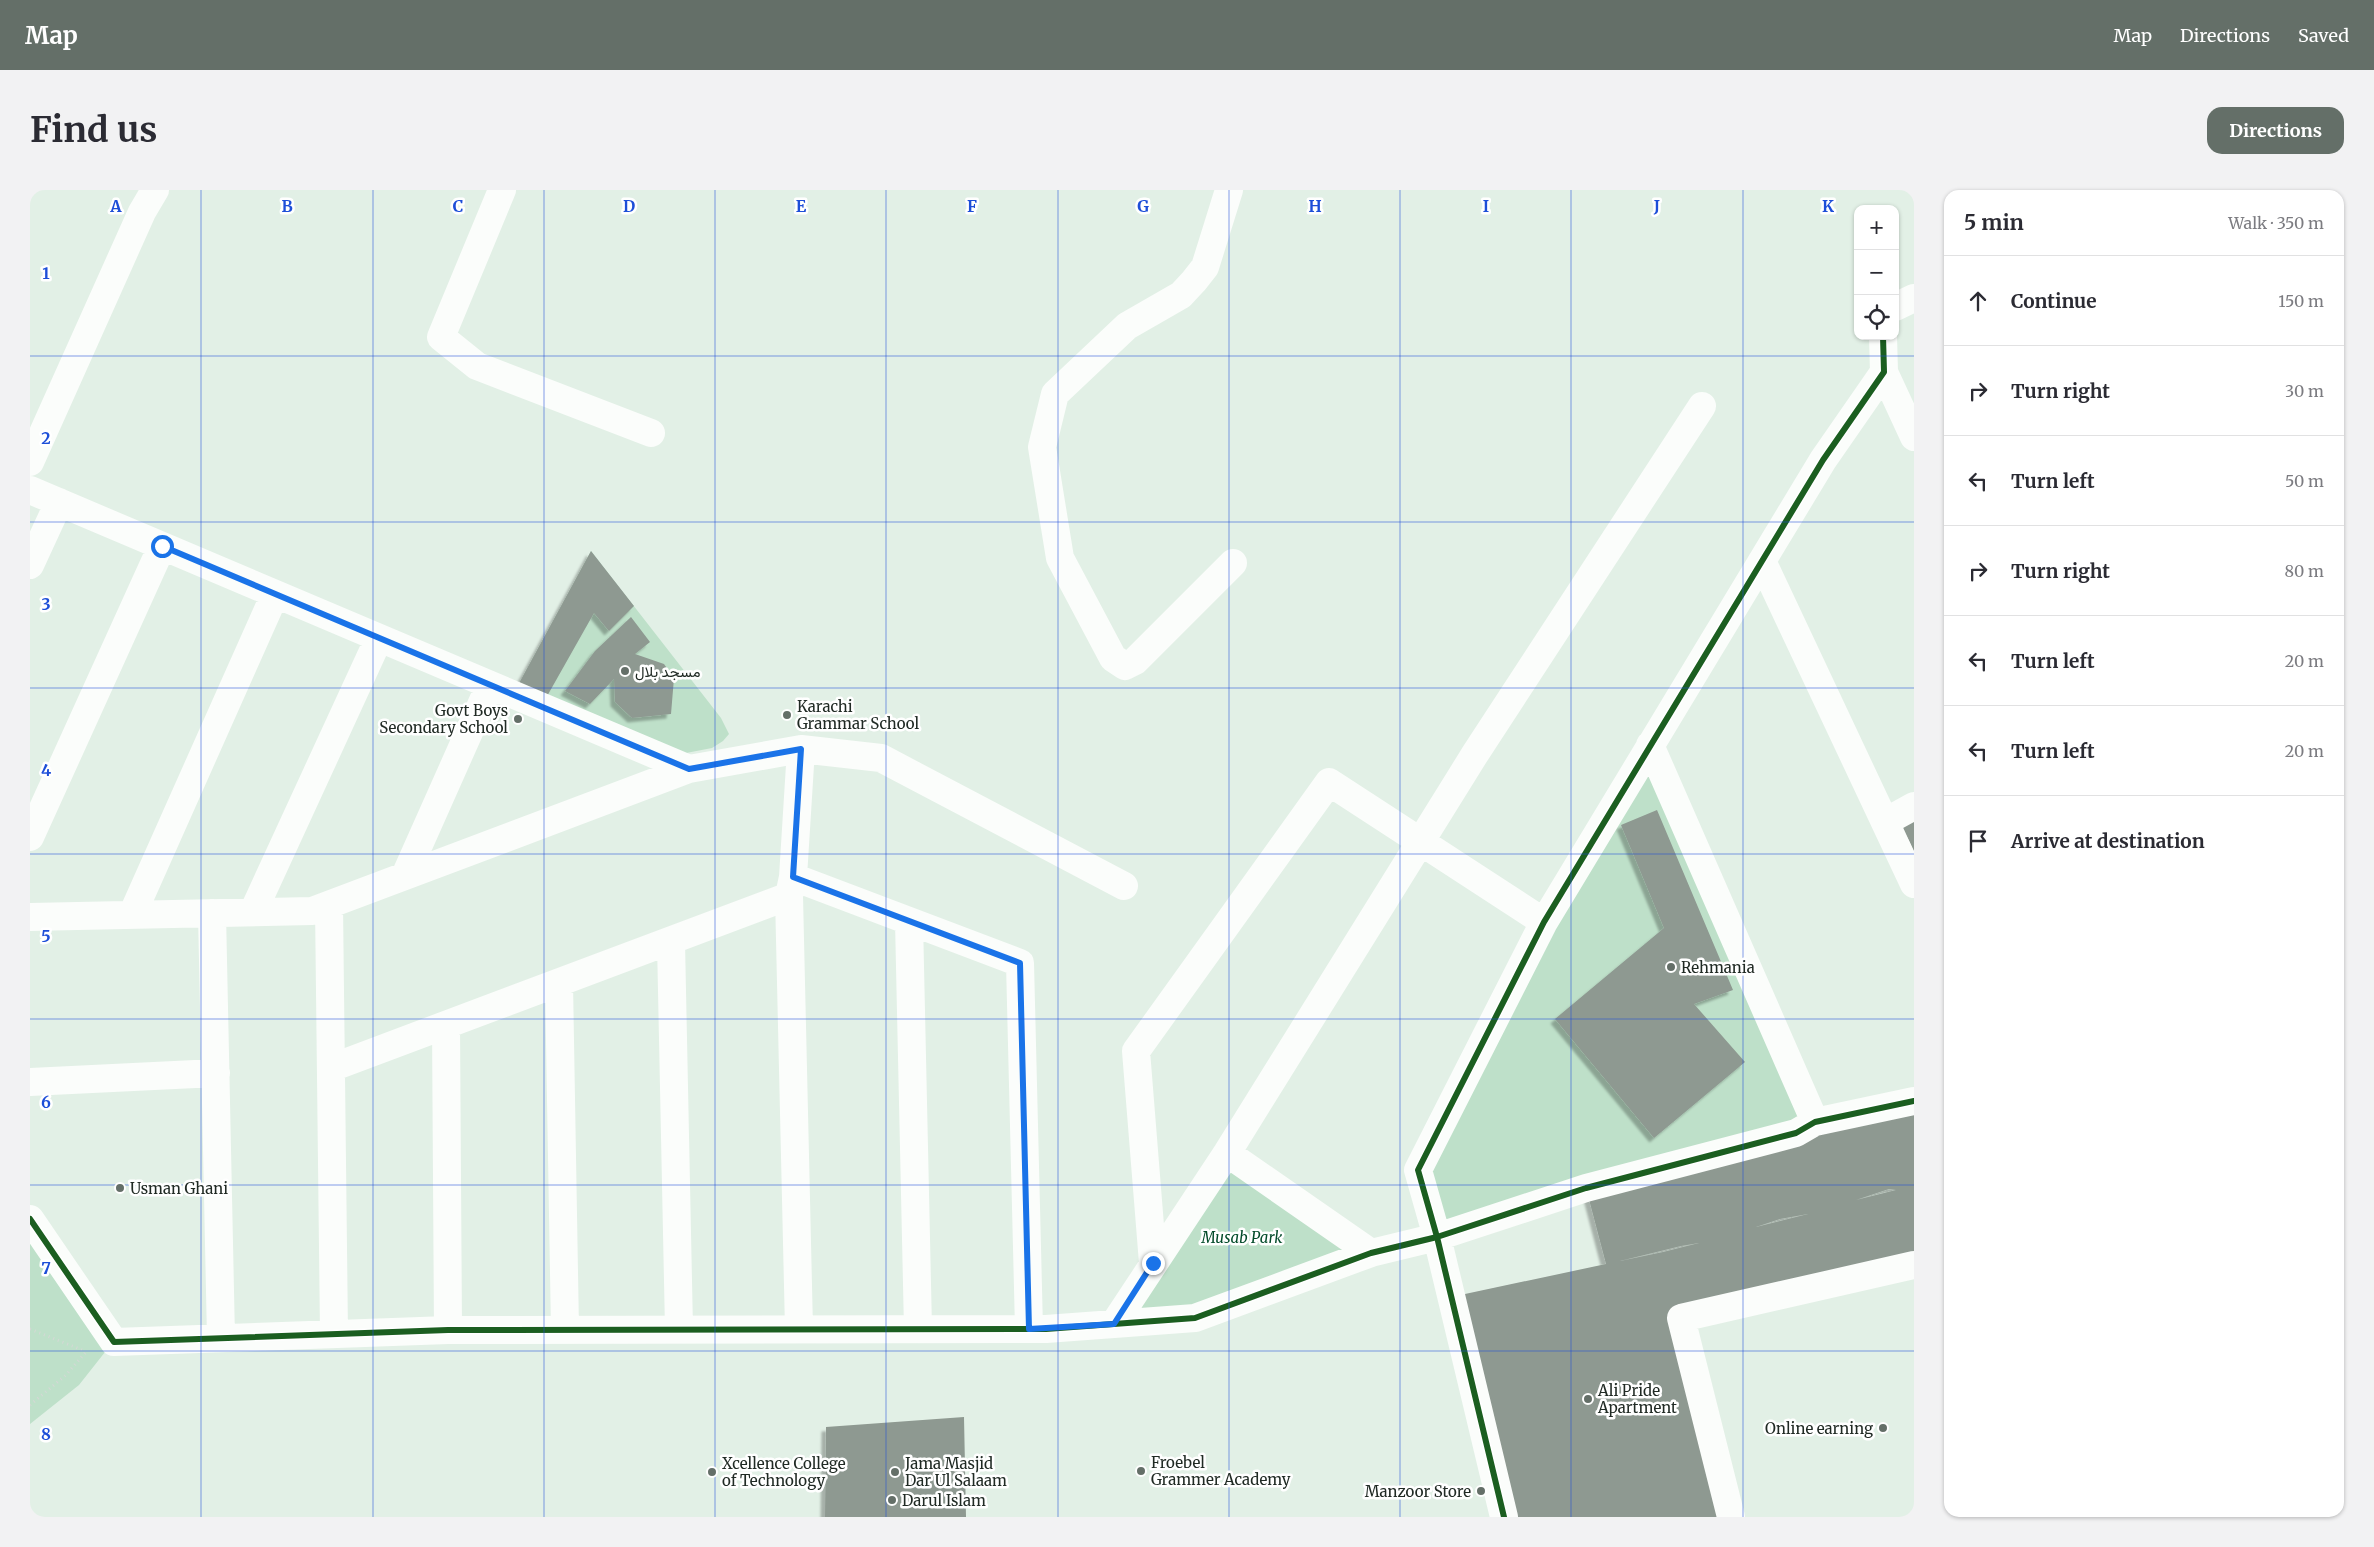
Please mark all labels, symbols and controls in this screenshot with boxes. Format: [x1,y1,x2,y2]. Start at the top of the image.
text: Map [25,20,78,51]
text: Map [2114,24,2152,47]
text: Directions [2180,24,2270,47]
text: Saved [2298,24,2349,47]
button: Directions [2207,107,2344,154]
text: Find us [30,108,157,152]
text: A [109,196,122,216]
text: B [281,196,293,216]
text: C [453,196,463,216]
text: D [623,196,635,216]
text: E [796,196,807,216]
text: F [967,196,977,216]
text: G [1137,196,1149,216]
text: H [1308,196,1322,216]
text: I [1483,196,1489,216]
text: J [1653,196,1660,216]
text: K [1822,196,1834,216]
map controls [1854,205,1899,340]
button: + [1854,205,1899,250]
text: 5 min [1964,209,2024,236]
text: Walk · 350 m [2228,213,2324,233]
button: − [1854,250,1899,295]
text: 1 [42,263,50,283]
icon: ahead [1964,287,1992,315]
text: Continue [2011,289,2097,313]
text: 150 m [2278,291,2324,311]
button: locate [1854,295,1899,340]
icon: right [1964,377,1992,405]
text: Turn right [2011,379,2110,403]
text: 30 m [2285,381,2324,401]
text: 2 [41,428,51,448]
icon: left [1964,467,1992,495]
text: Turn left [2011,469,2095,493]
text: 50 m [2285,471,2324,491]
route start [151,535,174,558]
icon: right [1964,557,1992,585]
text: Turn right [2011,559,2110,583]
text: 80 m [2285,561,2324,581]
text: 3 [41,594,51,614]
icon: left [1964,647,1992,675]
text: Turn left [2011,649,2095,673]
text: 20 m [2285,651,2324,671]
place label: مسجد بلال [635,662,700,681]
marker: مسجد بلال [619,665,631,677]
place label: Karachi Grammar School [797,697,920,733]
place label: Govt Boys Secondary School [379,701,508,737]
marker: Karachi Grammar School [781,709,793,721]
marker: Govt Boys Secondary School [512,713,524,725]
icon: left [1964,737,1992,765]
text: Turn left [2011,739,2095,763]
text: 20 m [2285,741,2324,761]
text: 4 [41,760,51,780]
icon: arrive [1964,827,1992,855]
text: Arrive at destination [2011,829,2205,853]
text: 5 [41,926,51,946]
place label: Rehmania [1681,958,1755,977]
marker: Rehmania [1665,961,1677,973]
text: 6 [41,1092,51,1112]
place label: Usman Ghani [130,1179,228,1198]
marker: Usman Ghani [114,1182,126,1194]
park label: Musab Park [1201,1228,1283,1247]
route end [1142,1252,1165,1275]
text: 7 [41,1258,51,1278]
place label: Ali Pride Apartment [1597,1381,1677,1417]
marker: Ali Pride Apartment [1582,1393,1594,1405]
place label: Online earning [1765,1419,1873,1438]
marker: Online earning [1877,1422,1889,1434]
text: 8 [41,1424,51,1444]
place label: Froebel Grammer Academy [1151,1453,1291,1489]
place label: Xcellence College of Technology [722,1454,846,1490]
place label: Jama Masjid Dar Ul Salaam [904,1454,1007,1490]
marker: Froebel Grammer Academy [1135,1465,1147,1477]
marker: Xcellence College of Technology [706,1466,718,1478]
marker: Jama Masjid Dar Ul Salaam [889,1466,901,1478]
place label: Manzoor Store [1365,1482,1471,1501]
marker: Manzoor Store [1475,1485,1487,1497]
place label: Darul Islam [902,1491,986,1510]
marker: Darul Islam [886,1494,898,1506]

